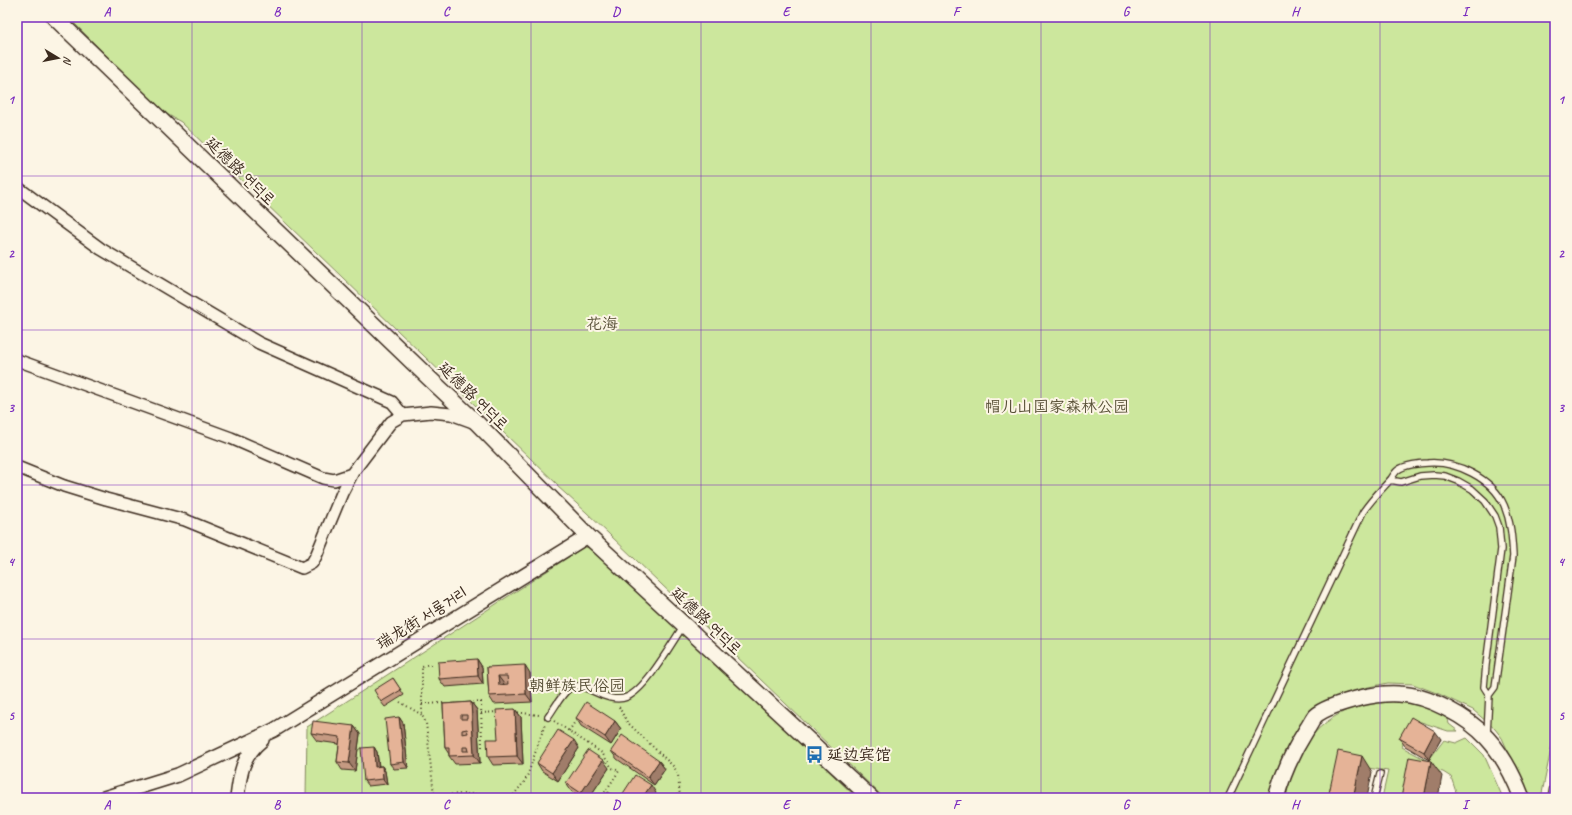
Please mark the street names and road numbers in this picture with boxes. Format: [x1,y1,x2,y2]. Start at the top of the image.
street label: 延德路 연덕로 [201,132,279,210]
street label: 延德路 연덕로 [434,357,512,435]
street label: 瑞龙街 서룡거리 [373,582,471,654]
street label: 延德路 연덕로 [666,583,746,659]

